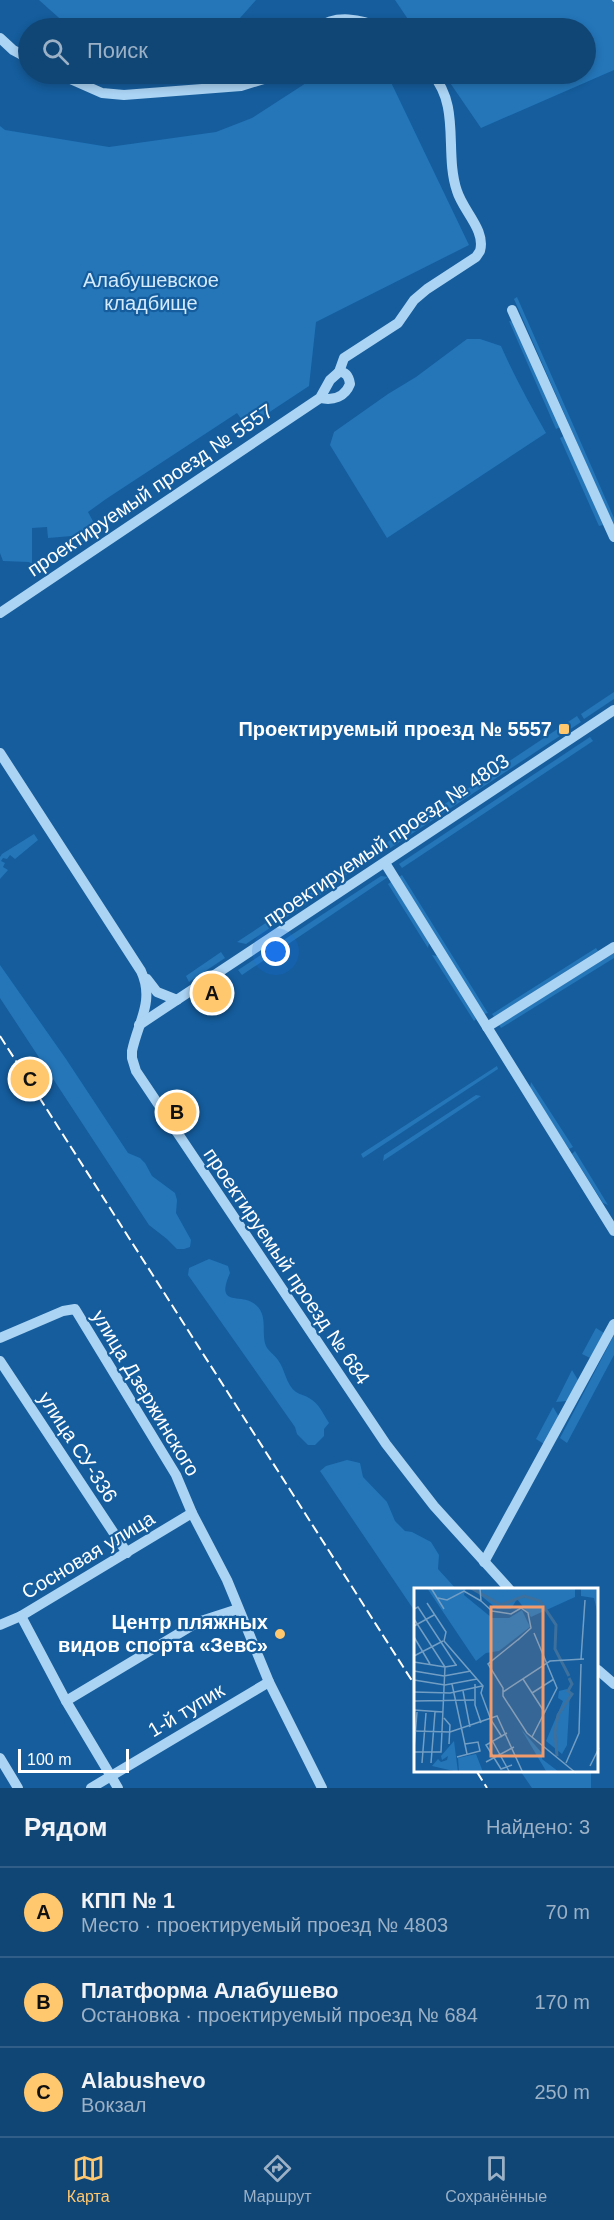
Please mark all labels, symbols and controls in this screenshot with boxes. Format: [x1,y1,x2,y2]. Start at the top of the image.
search box [18,18,596,84]
icon: search [39,35,72,68]
text: Поиск [87,38,148,63]
park label: Алабушевское кладбище [83,269,219,314]
street label: проектируемый проезд № 5557 [23,399,277,581]
place label: Проектируемый проезд № 5557 [238,718,552,740]
marker: Проектируемый проезд № 5557 [557,722,571,736]
street label: проектируемый проезд № 4803 [259,749,513,931]
your location [261,937,290,966]
pin: A [192,970,232,1016]
pin: C [10,1056,50,1102]
pin: B [158,1090,196,1134]
street label: проектируемый проезд № 684 [200,1144,374,1388]
street label: улица Дзержинского [88,1306,204,1480]
street label: улица СУ-336 [34,1388,122,1506]
street label: Сосновая улица [18,1506,159,1603]
inset map [414,1588,599,1773]
place label: Центр пляжных видов спорта «Зевс» [58,1611,268,1656]
marker: Центр пляжных видов спорта «Зевс» [273,1627,287,1641]
street label: 1-й тупик [144,1679,228,1741]
scale bar [18,1746,129,1774]
text: 100 m [27,1751,71,1768]
text: Рядом [24,1812,107,1842]
text: Найдено: 3 [486,1816,590,1838]
text: КПП № 1 [81,1888,175,1913]
text: A [36,1901,51,1923]
text: 70 m [546,1901,590,1923]
text: Место · проектируемый проезд № 4803 [81,1914,448,1936]
text: Платформа Алабушево [81,1978,339,2003]
text: B [36,1991,51,2013]
text: 170 m [534,1991,590,2013]
text: Остановка · проектируемый проезд № 684 [81,2004,478,2026]
text: Alabushevo [81,2068,206,2093]
text: C [36,2081,51,2103]
text: 250 m [534,2081,590,2103]
text: Вокзал [81,2094,146,2116]
tab: Карта [67,2152,110,2206]
tab: Маршрут [243,2152,312,2206]
tab: Сохранённые [445,2152,547,2206]

